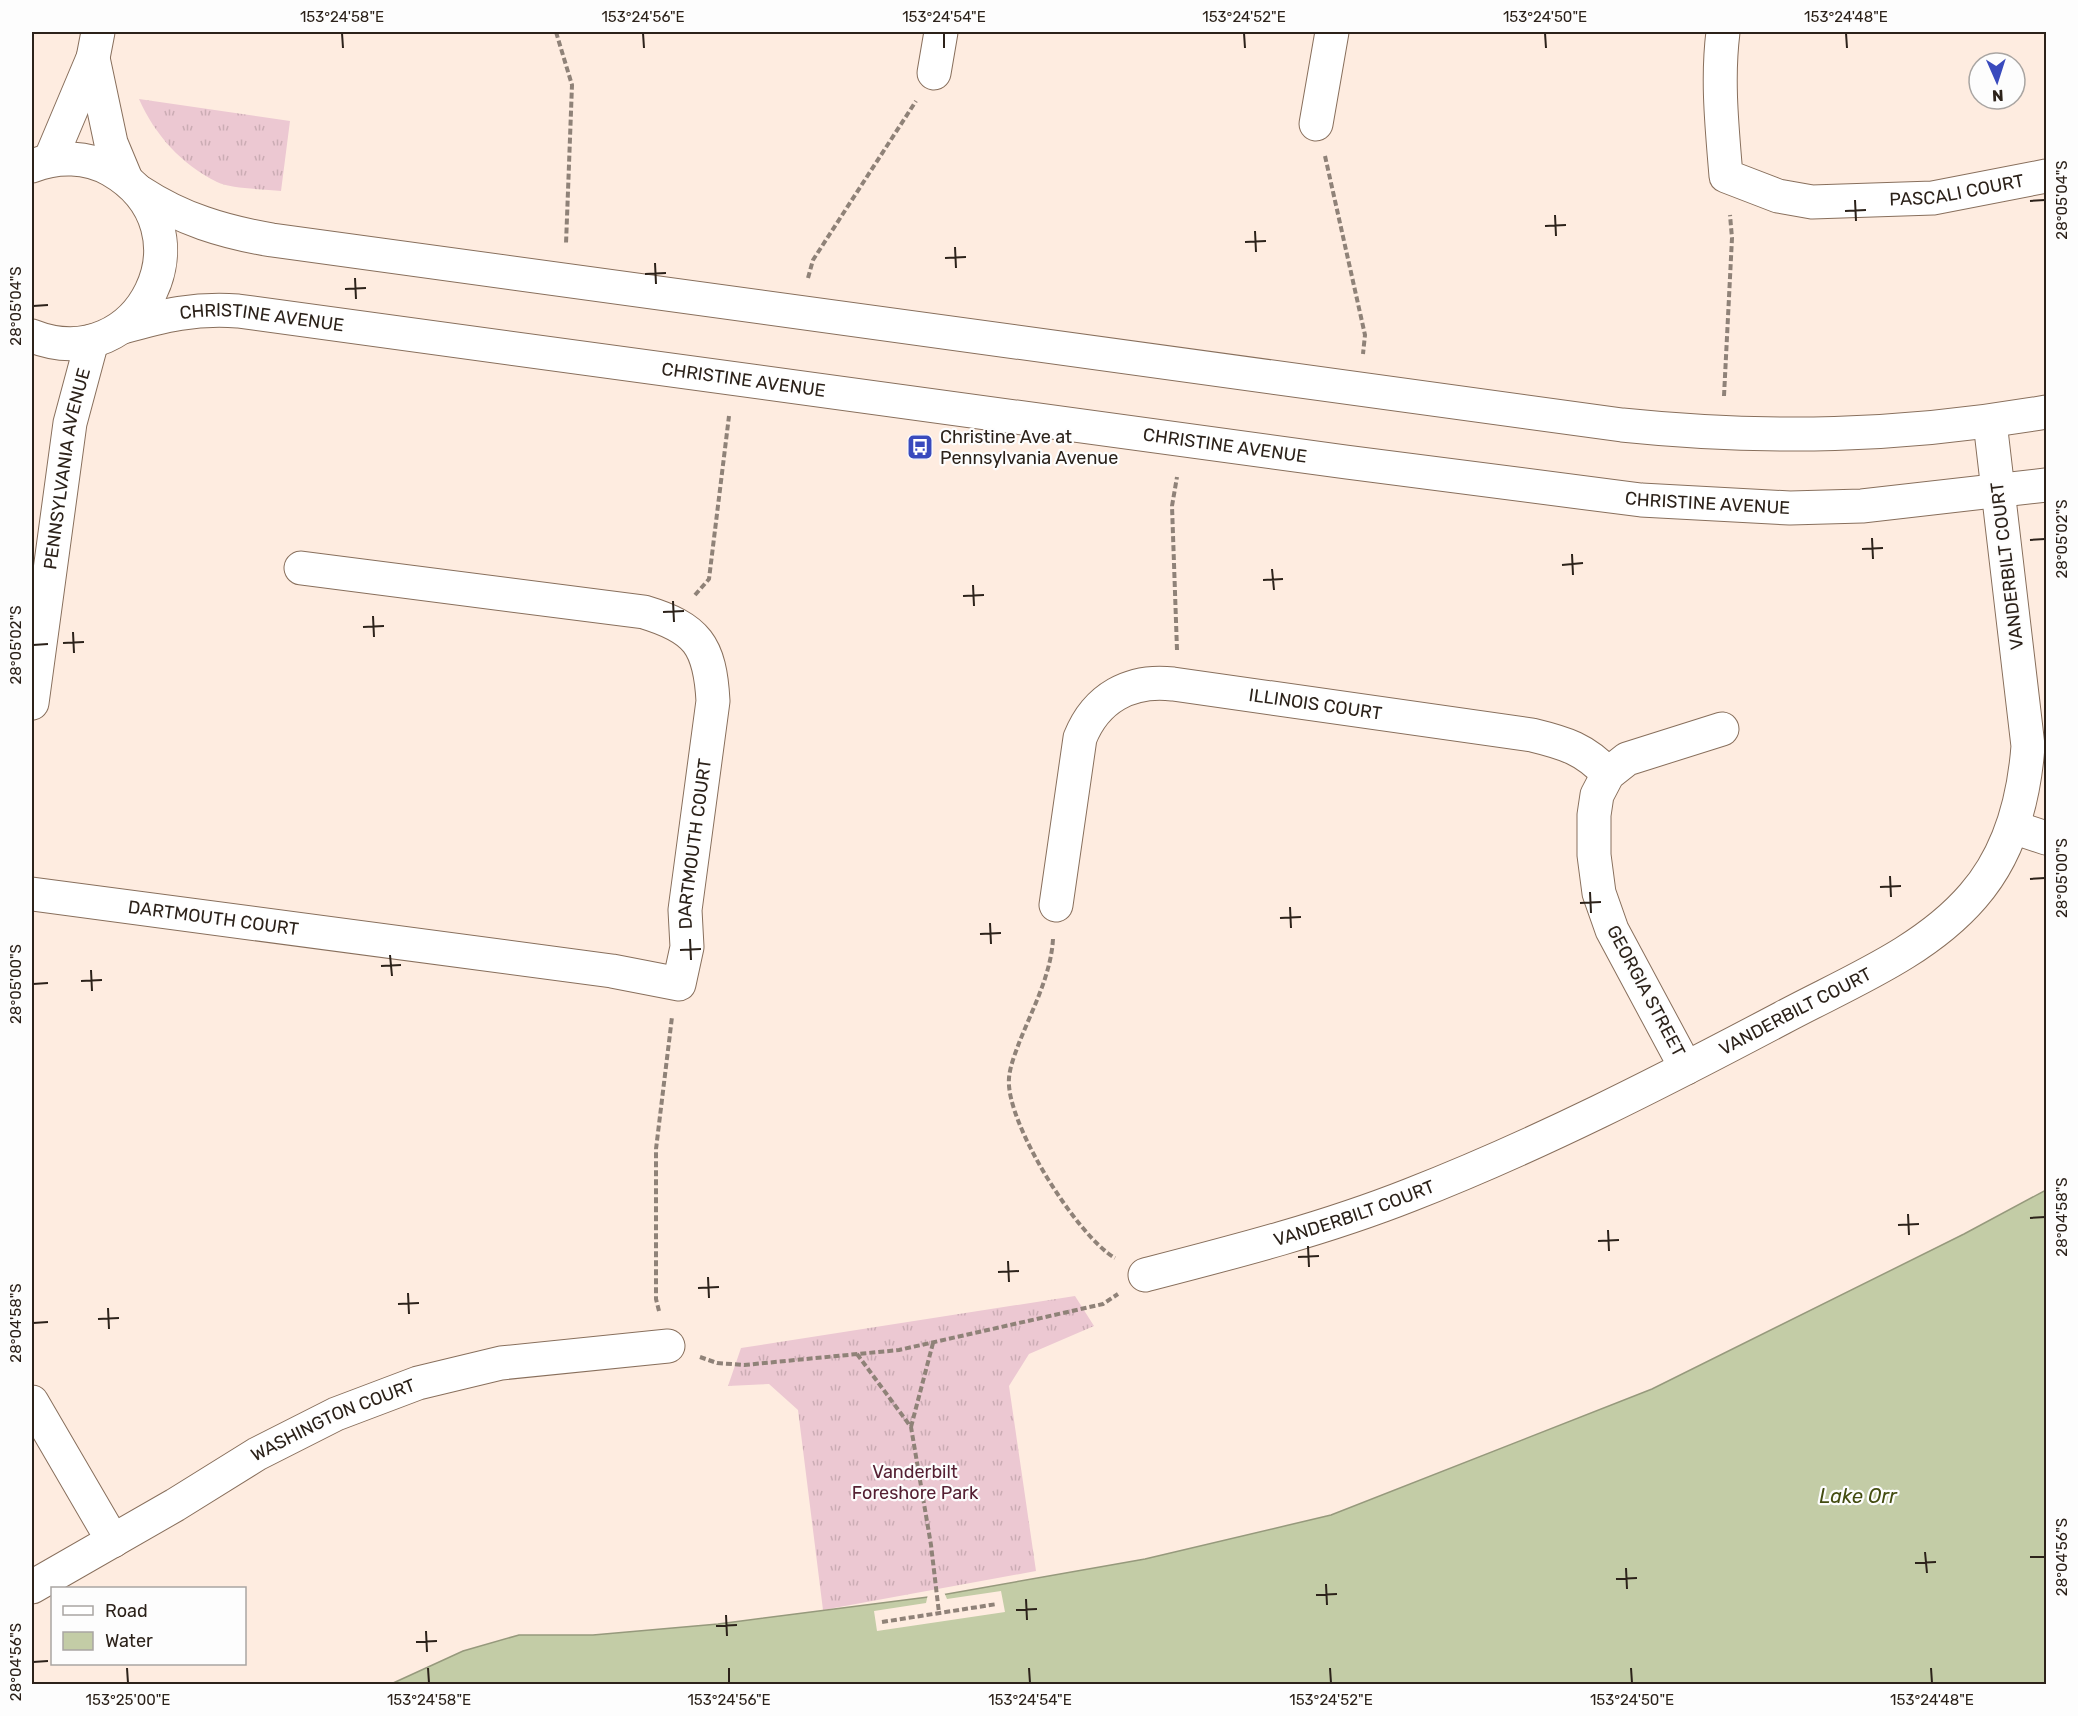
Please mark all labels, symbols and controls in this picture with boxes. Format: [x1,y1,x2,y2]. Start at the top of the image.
text: 153°24'58"E [300,8,384,26]
text: 153°24'56"E [601,8,685,26]
text: 153°24'54"E [902,8,986,26]
text: 153°24'52"E [1202,8,1286,26]
text: 153°24'50"E [1503,8,1587,26]
text: 153°24'48"E [1804,8,1888,26]
north arrow [1967,51,2027,111]
text: N [1992,86,2004,105]
text: 28°05'04"S [2053,160,2071,240]
street label: PASCALI COURT [1889,170,2026,210]
text: 28°05'04"S [7,266,25,346]
street label: CHRISTINE AVENUE [178,299,345,336]
street label: CHRISTINE AVENUE [660,358,827,402]
street label: PENNSYLVANIA AVENUE [39,366,95,571]
street label: CHRISTINE AVENUE [1142,423,1308,468]
place label: Christine Ave at Pennsylvania Avenue [940,426,1118,469]
bus stop icon: Christine Ave at Pennsylvania Avenue [905,432,935,462]
street label: VANDERBILT COURT [1986,481,2028,651]
street label: CHRISTINE AVENUE [1624,487,1791,519]
text: 28°05'02"S [2053,499,2071,579]
text: 28°05'02"S [7,605,25,685]
street label: ILLINOIS COURT [1247,684,1383,725]
street label: DARTMOUTH COURT [674,757,716,930]
text: 28°05'00"S [2053,838,2071,918]
street label: DARTMOUTH COURT [127,896,300,940]
street label: GEORGIA STREET [1602,922,1690,1060]
text: 28°05'00"S [7,944,25,1024]
street label: VANDERBILT COURT [1715,963,1875,1060]
street label: VANDERBILT COURT [1271,1175,1438,1251]
text: 28°04'58"S [2053,1177,2071,1257]
text: 28°04'58"S [7,1283,25,1363]
street label: WASHINGTON COURT [247,1374,418,1466]
park label: Vanderbilt Foreshore Park [852,1461,979,1504]
water label: Lake Orr [1819,1484,1898,1508]
text: 28°04'56"S [2053,1518,2071,1596]
legend [51,1587,246,1665]
text: Road [105,1600,148,1622]
text: 28°04'56"S [7,1623,25,1701]
text: Water [105,1630,153,1652]
text: 153°25'00"E [86,1691,170,1709]
text: 153°24'58"E [387,1691,471,1709]
text: 153°24'56"E [687,1691,771,1709]
text: 153°24'54"E [988,1691,1072,1709]
text: 153°24'52"E [1289,1691,1373,1709]
text: 153°24'50"E [1590,1691,1674,1709]
text: 153°24'48"E [1890,1691,1974,1709]

